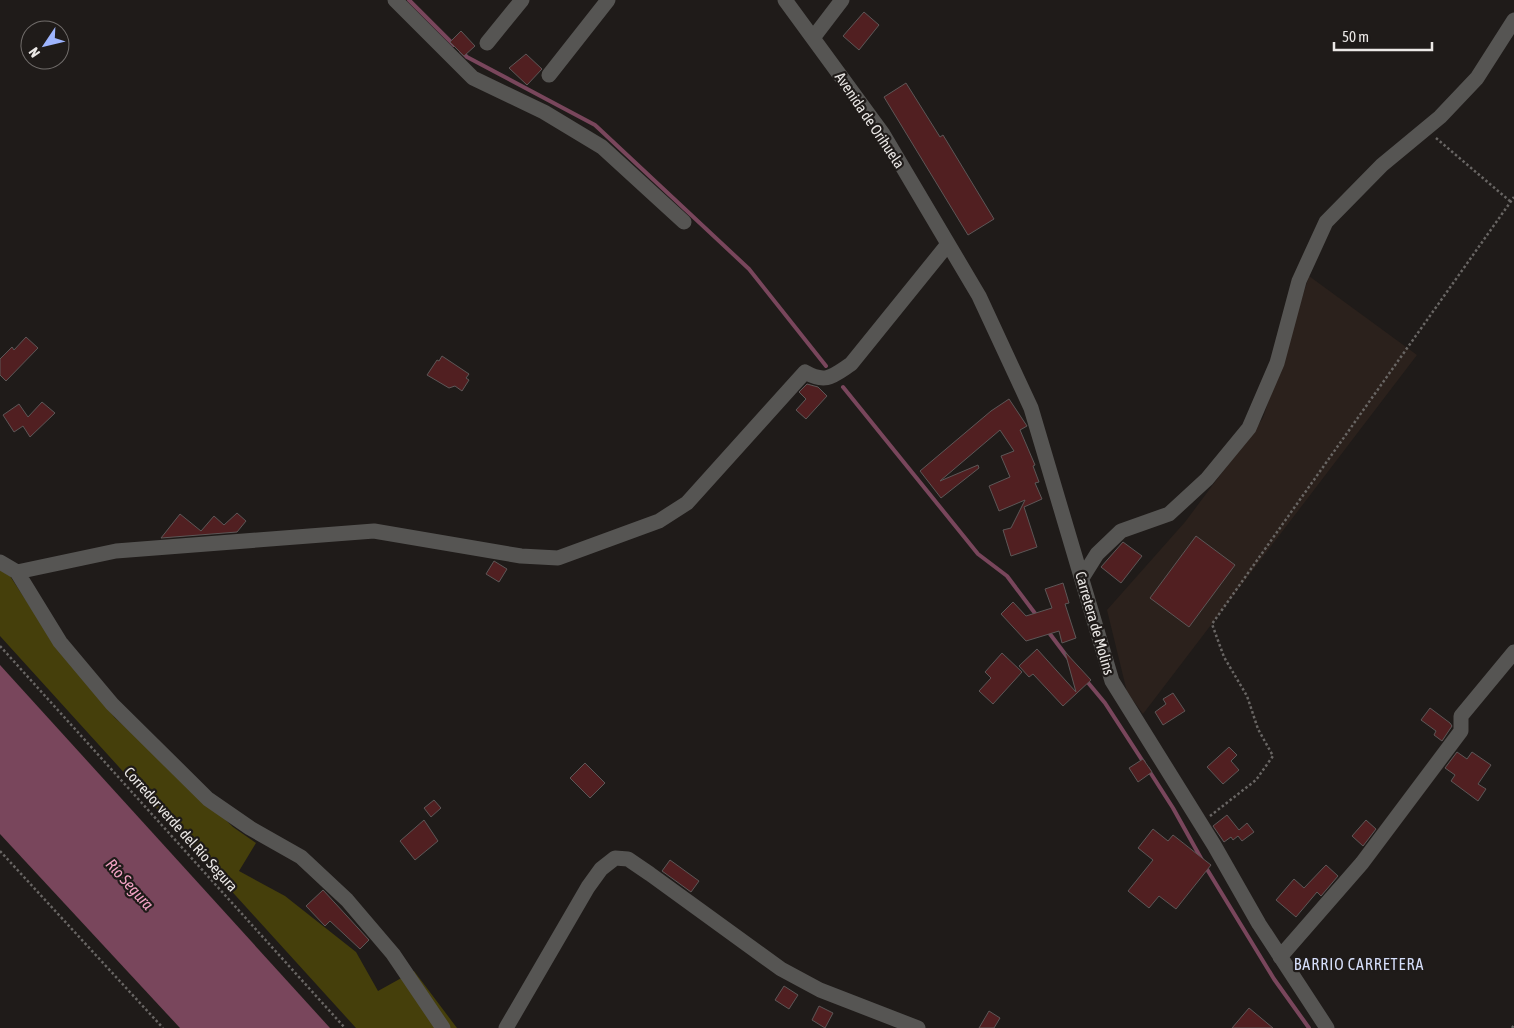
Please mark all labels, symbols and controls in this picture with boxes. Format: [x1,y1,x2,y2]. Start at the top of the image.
north arrow [20,20,70,70]
scale bar [1334,20,1432,52]
text: 50 m [1342,28,1369,45]
text: N [25,44,43,60]
street label: Avenida de Orihuela [832,69,908,171]
street label: Carretera de Molins [1072,569,1118,677]
street label: Corredor verde del Río Segura [120,763,242,895]
water label: Río Segura [102,855,158,913]
district label: BARRIO CARRETERA [1294,955,1424,973]

